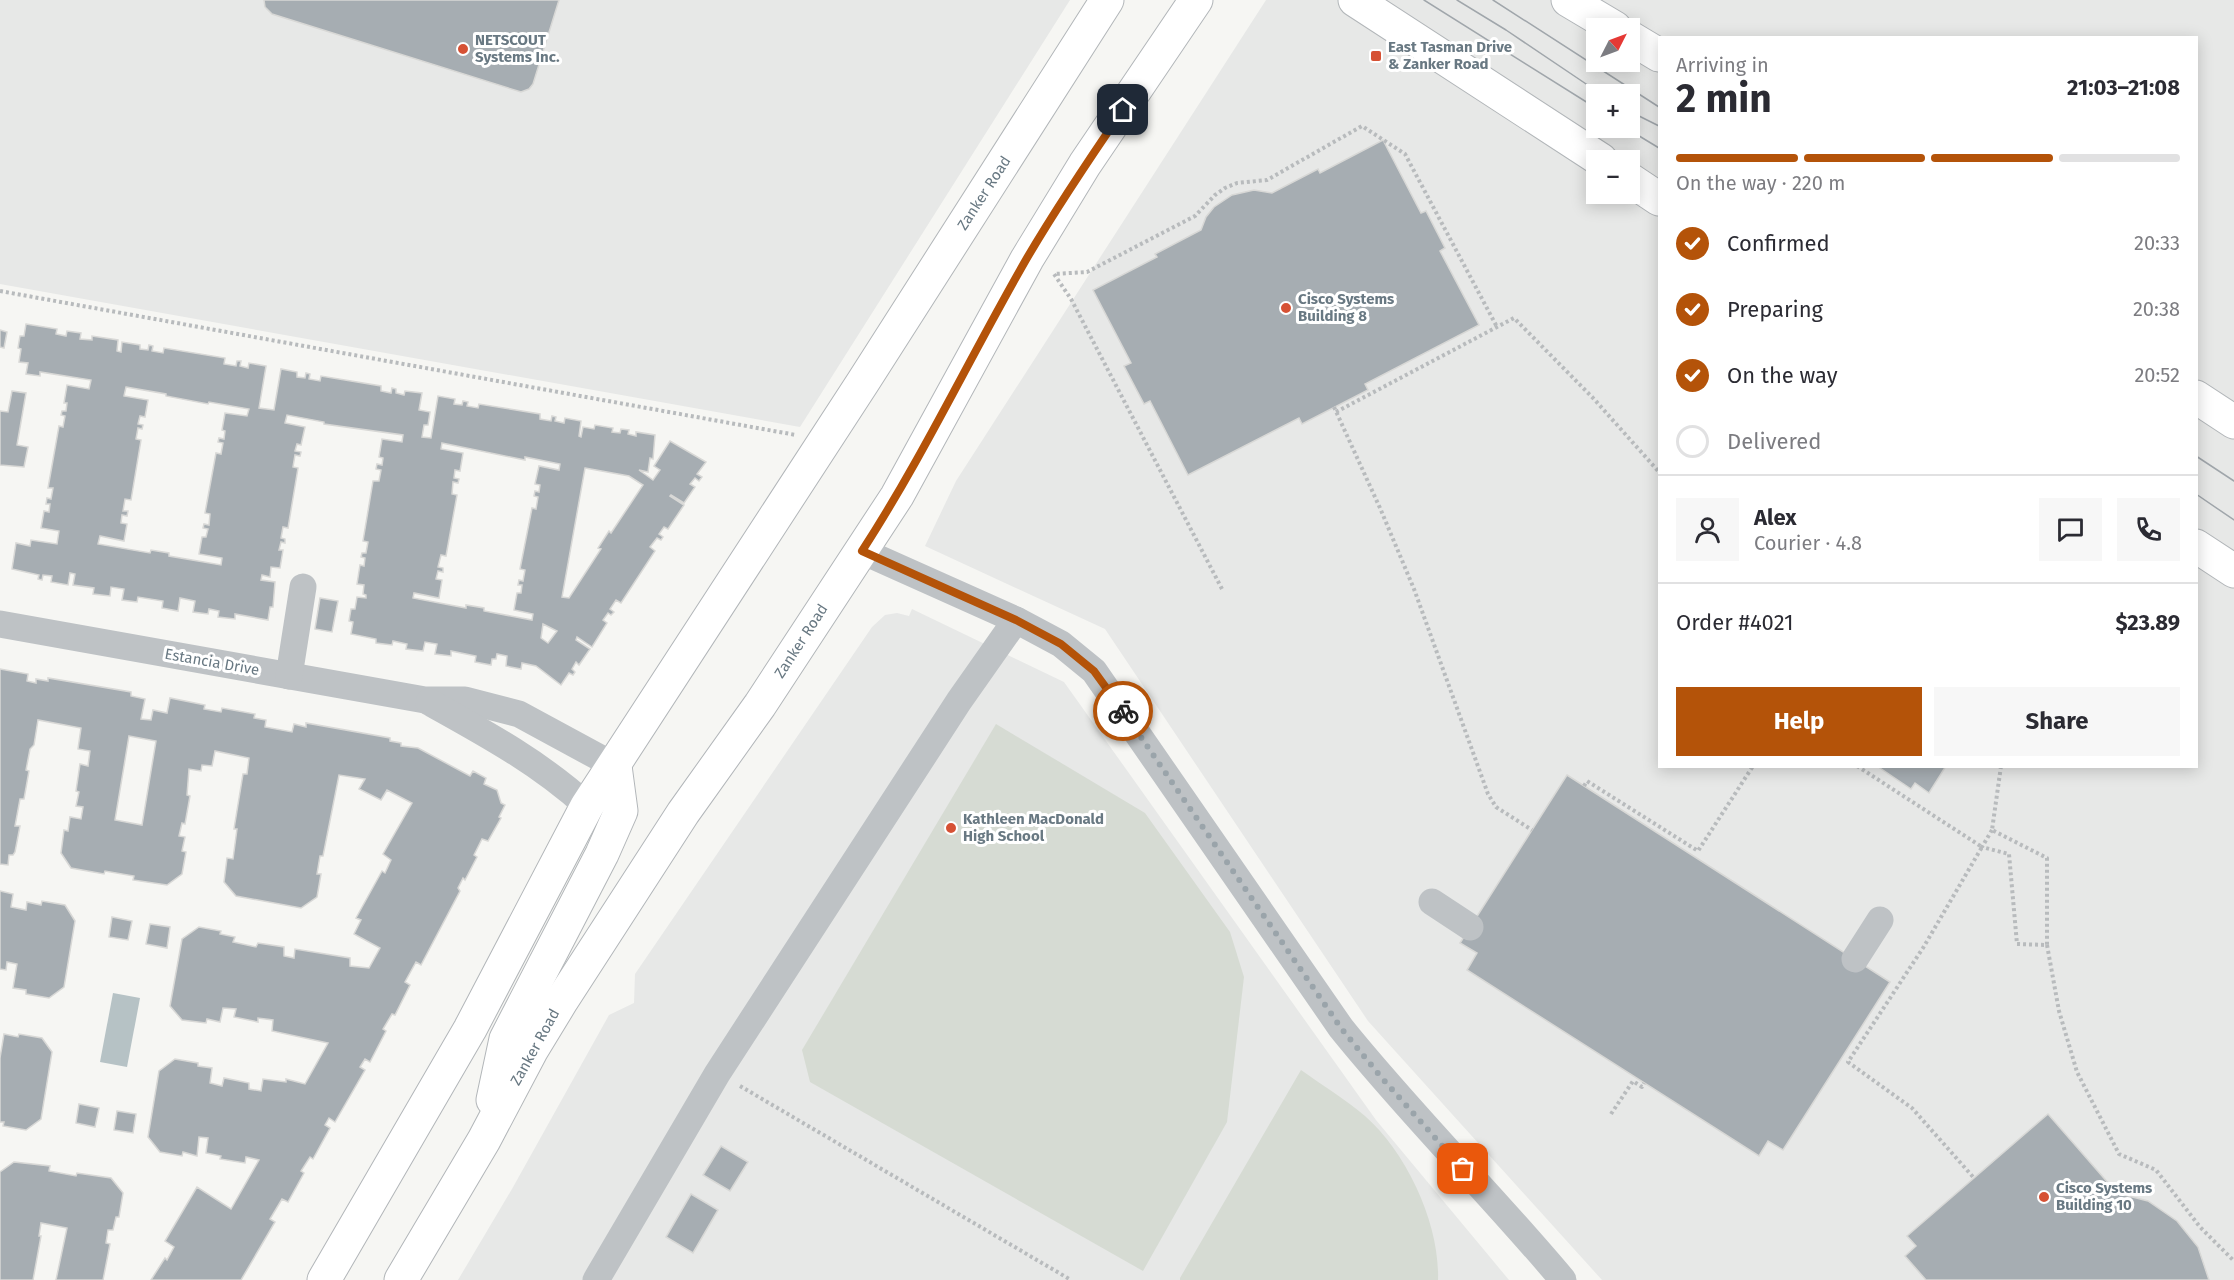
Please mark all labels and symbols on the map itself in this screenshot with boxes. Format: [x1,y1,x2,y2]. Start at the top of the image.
north arrow [1586,18,1640,72]
place label: NETSCOUT Systems Inc. [475,31,560,66]
place label: East Tasman Drive & Zanker Road [1388,38,1512,73]
marker: NETSCOUT Systems Inc. [456,42,470,56]
marker: East Tasman Drive & Zanker Road [1369,49,1383,63]
pin [1097,84,1148,135]
street label: Zanker Road [953,153,1015,233]
place label: Cisco Systems Building 8 [1298,290,1394,325]
marker: Cisco Systems Building 8 [1279,301,1293,315]
street label: Zanker Road [770,601,832,681]
street label: Estancia Drive [163,645,261,679]
courier [1093,681,1153,741]
place label: Kathleen MacDonald High School [963,810,1104,845]
marker: Kathleen MacDonald High School [944,821,958,835]
street label: Zanker Road [507,1006,563,1088]
pin [1437,1143,1488,1194]
place label: Cisco Systems Building 10 [2056,1179,2152,1214]
marker: Cisco Systems Building 10 [2037,1190,2051,1204]

